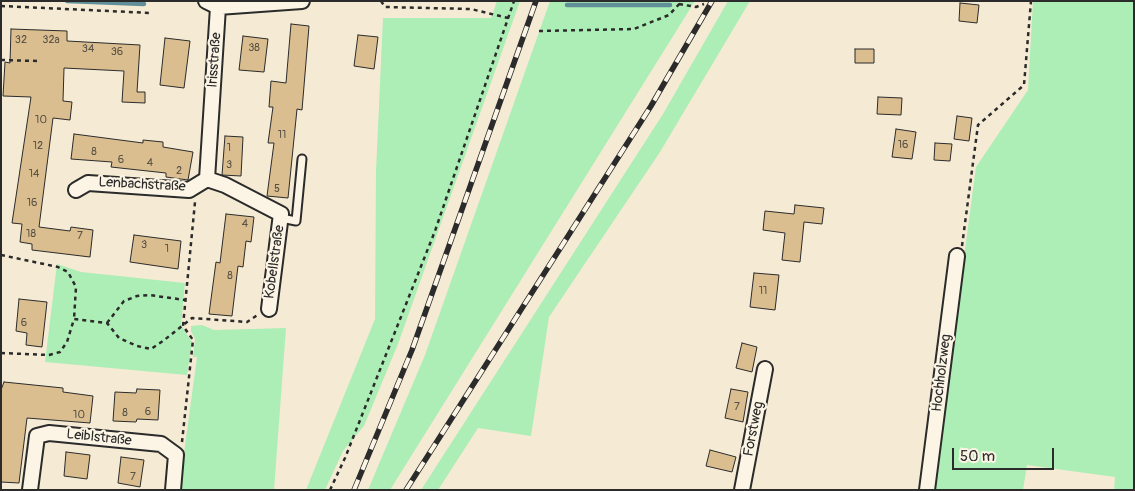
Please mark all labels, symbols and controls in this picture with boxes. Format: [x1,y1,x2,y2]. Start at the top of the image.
street label: Irisstraße [205,32,225,88]
house number: 32 [15,33,27,47]
house number: 32a [42,33,60,47]
house number: 38 [248,41,260,55]
house number: 34 [82,42,94,56]
house number: 36 [111,45,123,59]
house number: 10 [35,113,47,127]
house number: 11 [278,128,286,142]
house number: 16 [898,138,908,152]
house number: 12 [33,139,43,153]
house number: 1 [227,141,231,155]
house number: 8 [91,145,97,159]
house number: 6 [118,153,124,167]
house number: 4 [147,156,153,170]
house number: 3 [226,158,232,172]
house number: 2 [176,164,182,178]
house number: 14 [29,167,39,181]
street label: Lenbachstraße [98,174,186,196]
house number: 5 [274,182,280,196]
house number: 16 [27,196,37,210]
house number: 4 [242,217,248,231]
street label: Kobellstraße [262,224,288,300]
house number: 18 [26,227,36,241]
house number: 7 [77,229,83,243]
house number: 3 [141,238,147,252]
house number: 1 [165,242,169,256]
house number: 8 [227,269,233,283]
house number: 11 [759,284,767,298]
house number: 6 [21,316,27,330]
street label: Hochholzweg [929,333,955,413]
house number: 7 [734,400,740,414]
street label: Forstweg [740,400,768,458]
house number: 6 [145,405,151,419]
house number: 8 [122,406,128,420]
house number: 10 [73,408,85,422]
street label: Leiblstraße [66,426,132,450]
scale bar [955,438,1058,470]
text: 50 m [960,447,995,466]
house number: 7 [130,470,136,484]

